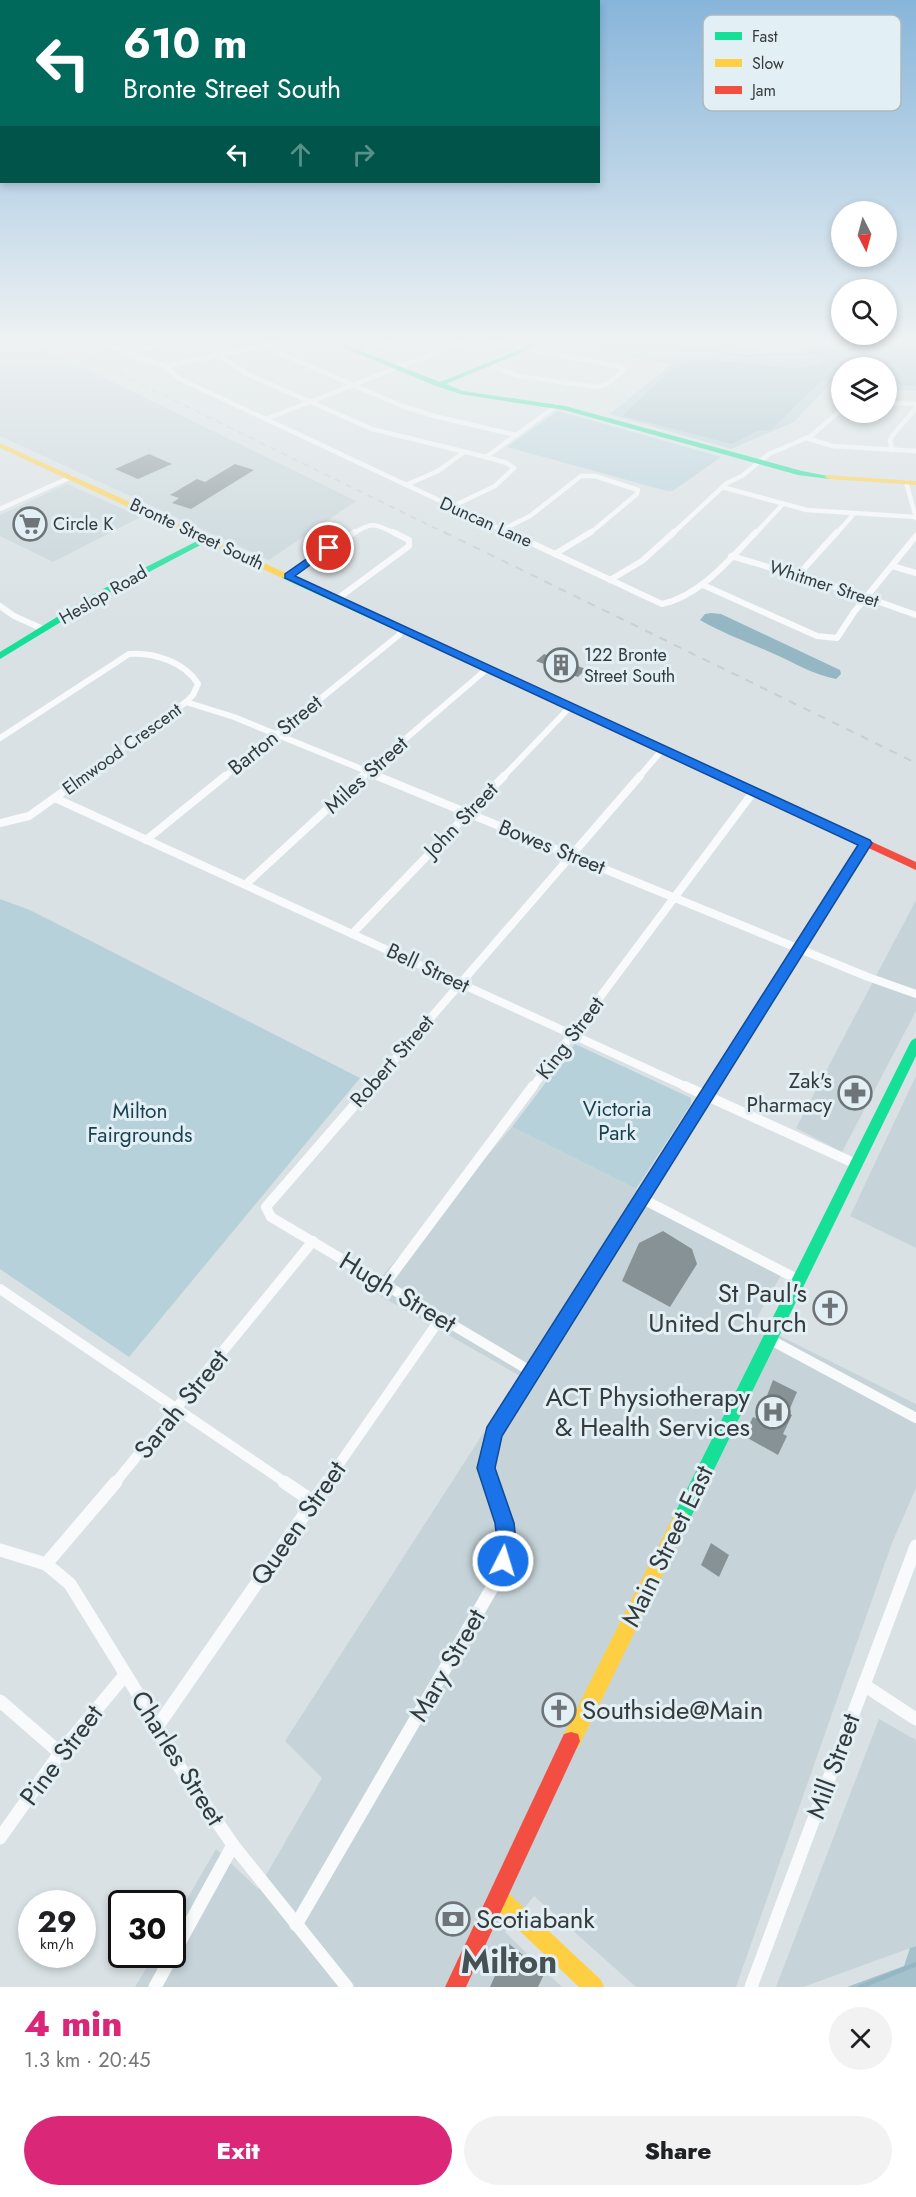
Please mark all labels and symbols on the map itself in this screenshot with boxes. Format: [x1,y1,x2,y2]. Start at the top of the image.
legend [703,15,901,111]
text: Fast [752,25,778,48]
text: Slow [752,52,784,75]
text: Jam [750,79,776,102]
north arrow [831,201,897,267]
street label: Duncan Lane [436,490,536,554]
street label: Bronte Street South [126,491,268,577]
supermarket icon: Circle K [12,506,48,542]
place label: Circle K [53,511,114,537]
pin [303,522,354,573]
street label: Whitmer Street [766,554,883,614]
street label: Heslop Road [54,559,152,631]
place label: 122 Bronte Street South [584,642,675,689]
building icon: 122 Bronte Street South [543,647,579,683]
street label: Barton Street [222,688,328,782]
street label: Elmwood Crescent [57,696,187,801]
street label: Miles Street [318,729,414,821]
street label: John Street [415,775,505,867]
street label: Bowes Street [494,812,610,882]
street label: Bell Street [382,936,474,1000]
street label: King Street [529,990,611,1086]
street label: Robert Street [343,1008,441,1114]
place label: Zak's Pharmacy [746,1066,833,1120]
pharmacy icon: Zak's Pharmacy [837,1075,873,1111]
park label: Victoria Park [583,1094,651,1148]
park label: Milton Fairgrounds [87,1096,193,1150]
street label: Hugh Street [332,1242,464,1342]
place label: St Paul's United Church [648,1274,807,1342]
church icon: St Paul's United Church [812,1290,848,1326]
street label: Sarah Street [125,1340,238,1467]
place label: ACT Physiotherapy & Health Services [545,1378,751,1446]
hospital icon: ACT Physiotherapy & Health Services [755,1394,791,1430]
street label: Queen Street [241,1452,355,1593]
street label: Main Street East [612,1458,723,1633]
position arrow [471,1529,535,1593]
street label: Mary Street [399,1601,495,1728]
street label: Charles Street [121,1683,235,1833]
place label: Southside@Main [582,1691,763,1729]
church icon: Southside@Main [541,1692,577,1728]
street label: Pine Street [10,1696,112,1814]
street label: Mill Street [796,1707,870,1824]
speed limit sign: 30 [108,1890,186,1968]
place label: Scotiabank [476,1900,595,1938]
bank icon: Scotiabank [435,1901,471,1937]
district label: Milton [461,1938,557,1985]

